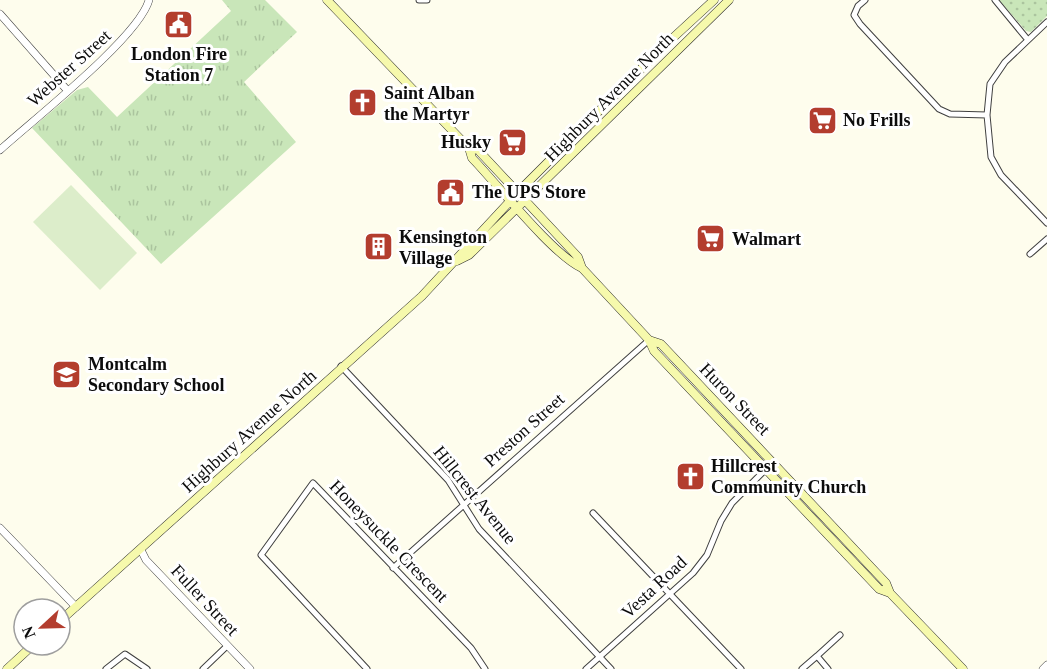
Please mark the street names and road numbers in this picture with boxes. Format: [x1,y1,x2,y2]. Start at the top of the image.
street label: Webster Street [23,25,115,111]
street label: Highbury Avenue North [541,29,677,165]
street label: Huron Street [696,359,774,439]
street label: Highbury Avenue North [178,365,320,497]
street label: Preston Street [480,389,568,471]
street label: Hillcrest Avenue [429,442,521,548]
street label: Honeysuckle Crescent [326,476,452,606]
street label: Vesta Road [617,552,691,622]
street label: Fuller Street [167,560,243,640]

